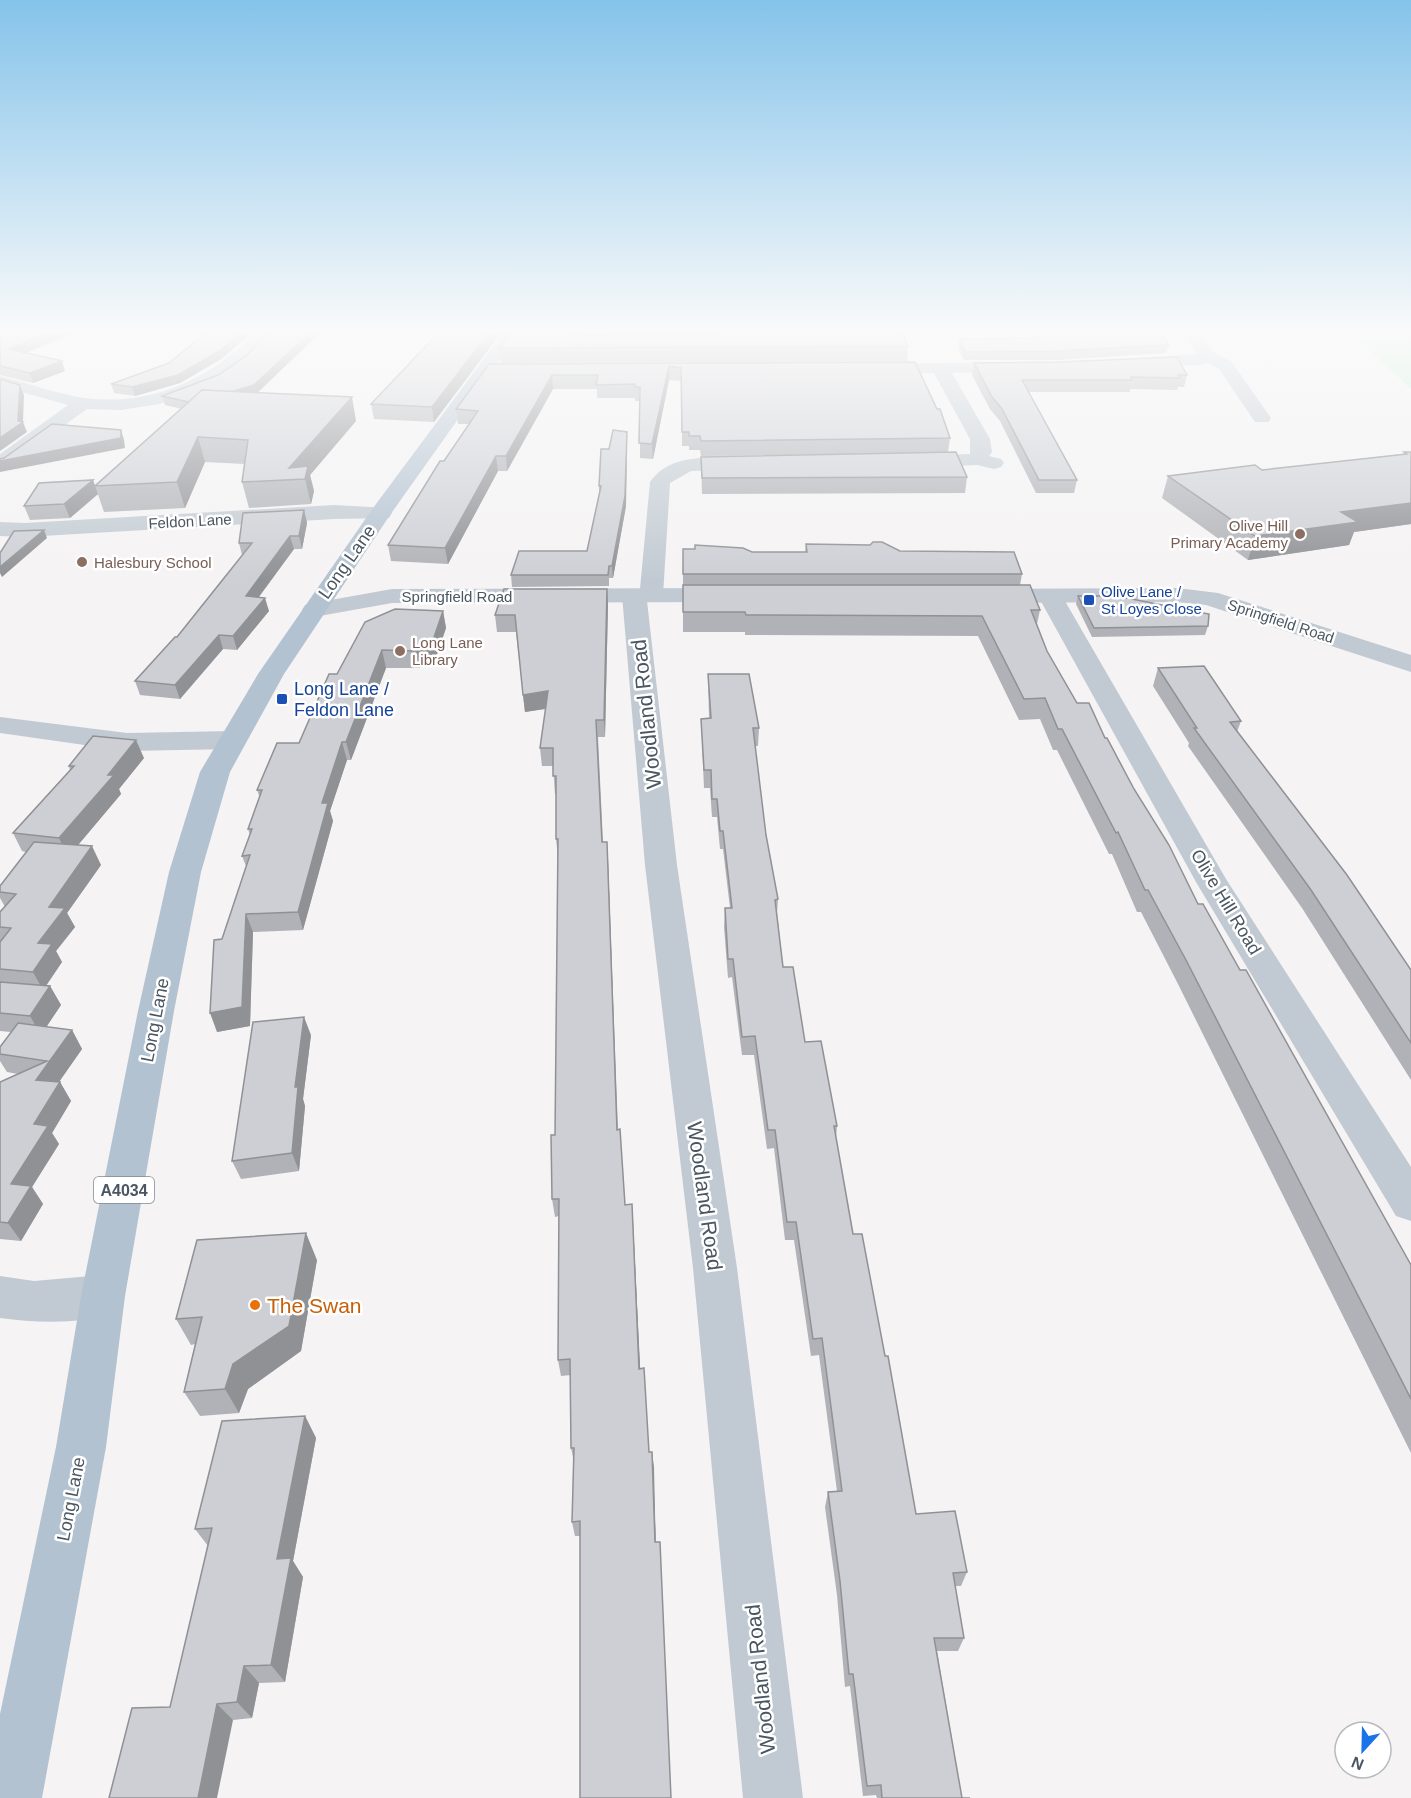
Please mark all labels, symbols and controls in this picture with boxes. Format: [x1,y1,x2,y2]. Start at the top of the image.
street label: Feldon Lane [148,510,232,532]
place label: Olive Hill Primary Academy [1170,517,1288,551]
street label: Long Lane [314,521,380,603]
marker: Olive Hill Primary Academy [1293,527,1307,541]
place label: Halesbury School [94,554,212,571]
marker: Halesbury School [75,555,89,569]
place label: Olive Lane / St Loyes Close [1101,583,1202,617]
street label: Springfield Road [402,588,512,605]
marker: Olive Lane / St Loyes Close [1082,593,1096,607]
street label: Springfield Road [1226,596,1336,646]
place label: Long Lane Library [412,634,483,668]
street label: Woodland Road [627,638,665,790]
marker: Long Lane Library [393,644,407,658]
place label: Long Lane / Feldon Lane [294,679,394,720]
marker: Long Lane / Feldon Lane [275,692,289,706]
street label: Olive Hill Road [1187,846,1265,958]
street label: Long Lane [137,976,173,1064]
street label: Woodland Road [683,1120,727,1272]
road number: A4034 [94,1177,154,1203]
place label: The Swan [267,1294,362,1317]
marker: The Swan [248,1298,262,1312]
street label: Long Lane [53,1455,89,1543]
street label: Woodland Road [741,1603,779,1755]
north arrow [1333,1720,1393,1780]
text: N [1349,1753,1366,1773]

